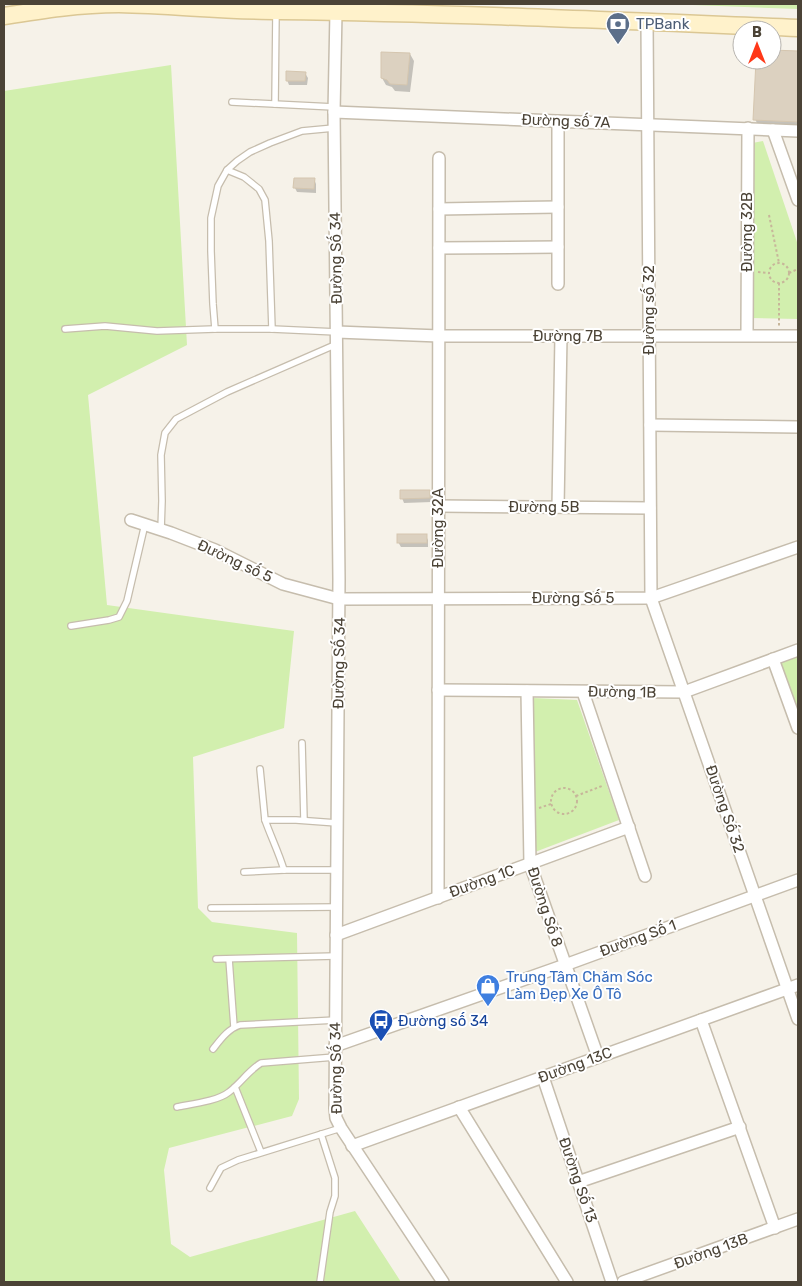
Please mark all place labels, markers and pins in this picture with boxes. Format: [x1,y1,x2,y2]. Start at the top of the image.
bank icon: TPBank [605,11,631,45]
place label: TPBank [636,15,690,33]
place label: Trung Tâm Chăm Sóc Làm Đẹp Xe Ô Tô [506,968,653,1003]
shop icon: Trung Tâm Chăm Sóc Làm Đẹp Xe Ô Tô [475,973,501,1007]
bus stop icon: Đường số 34 [368,1008,394,1042]
place label: Đường số 34 [398,1012,488,1030]

